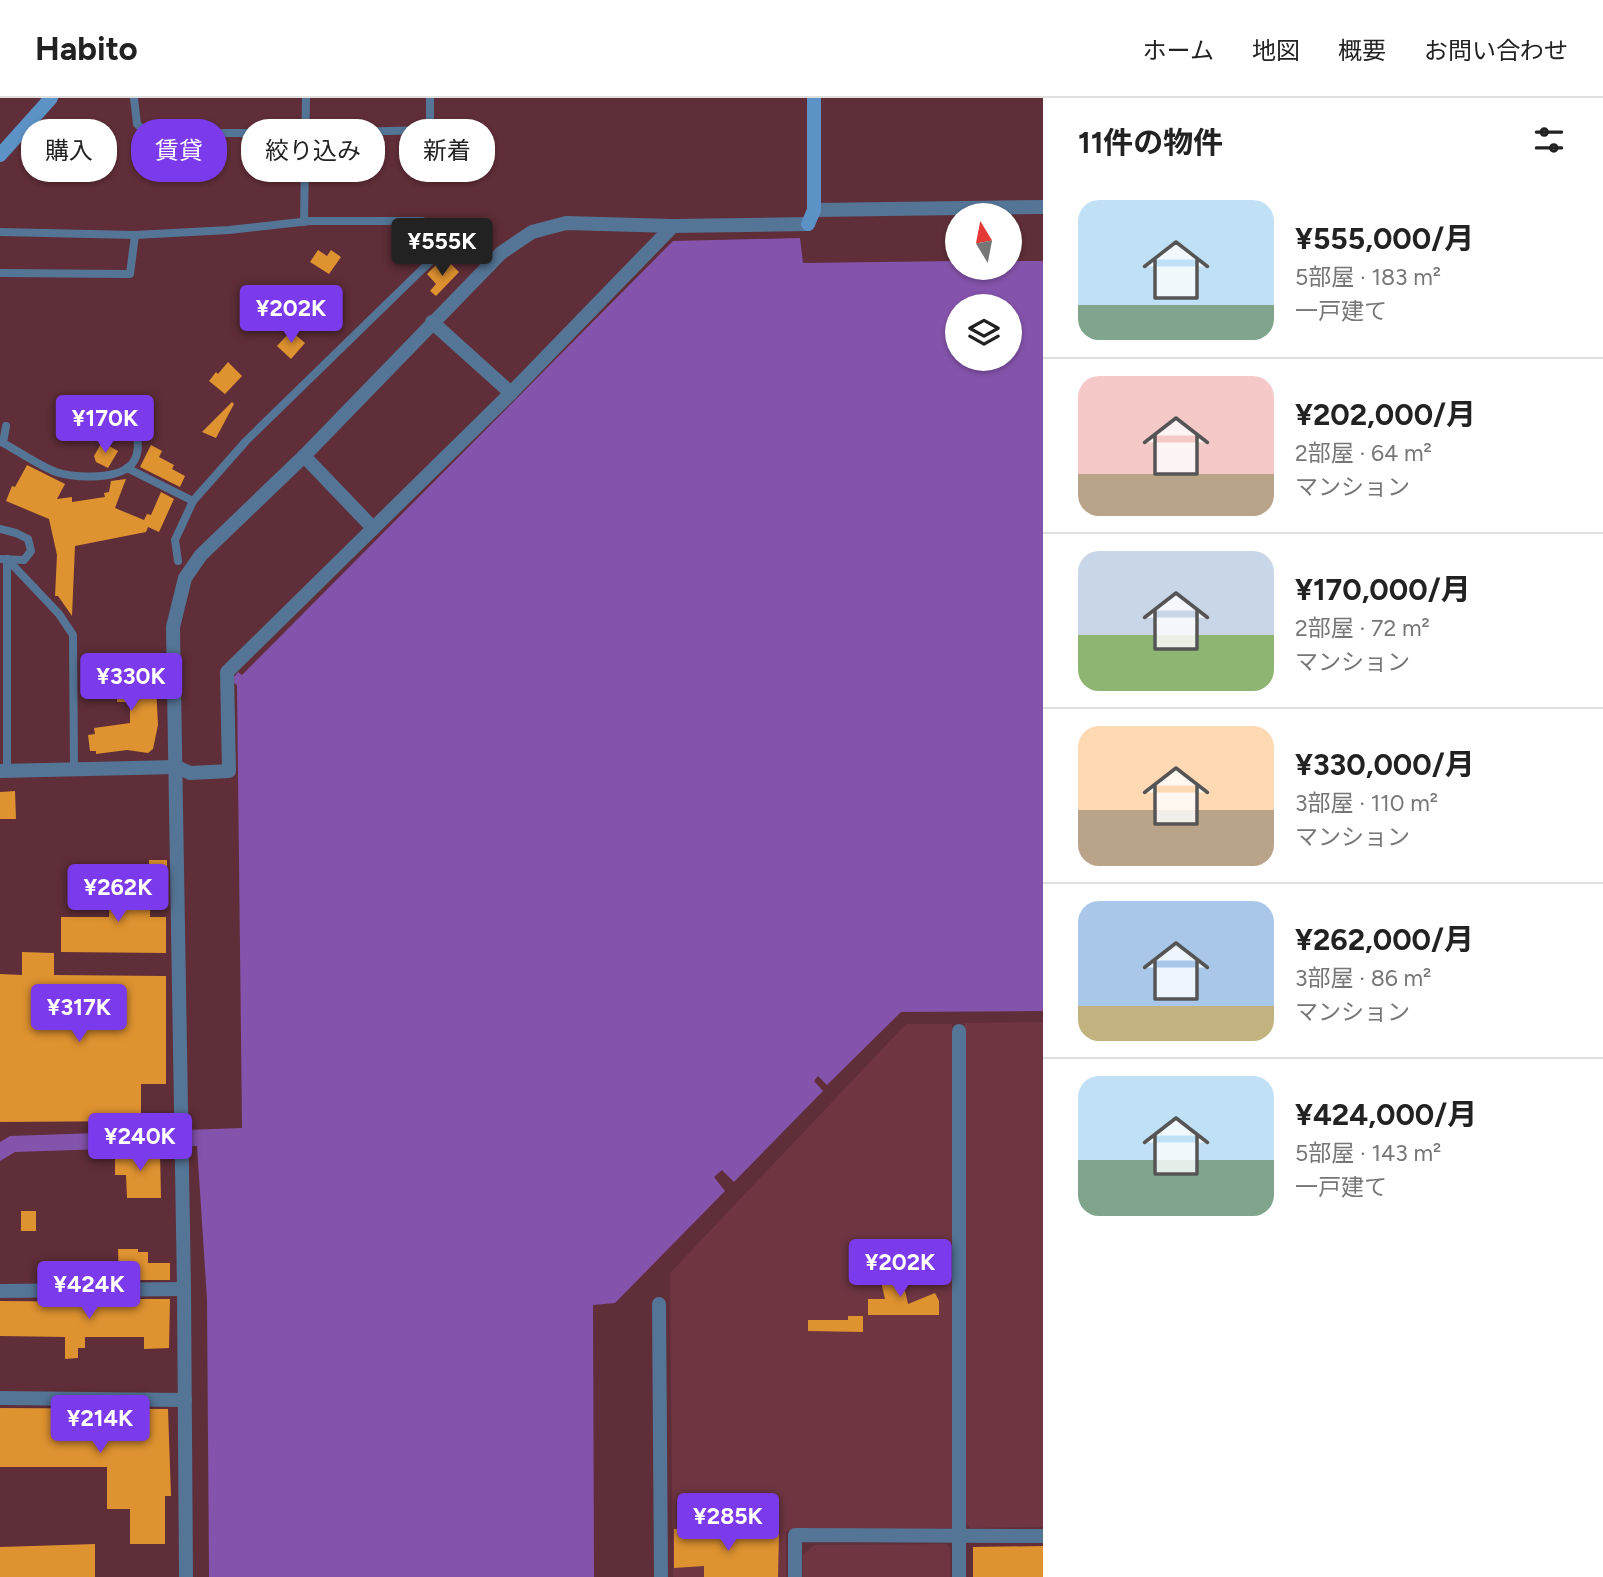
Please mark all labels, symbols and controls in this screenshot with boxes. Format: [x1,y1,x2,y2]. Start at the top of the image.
text: Habito [35,29,138,68]
text: ホーム [1143,36,1214,65]
text: 地図 [1252,36,1300,65]
text: 概要 [1338,36,1386,65]
text: お問い合わせ [1424,36,1568,65]
chip: 購入 [21,119,117,182]
chip: 賃貸 [131,119,227,182]
chip: 絞り込み [241,119,385,182]
chip: 新着 [399,119,495,182]
icon: filters [1530,121,1568,159]
text: 11件の物件 [1078,124,1223,161]
north arrow [945,203,1022,280]
map controls [945,203,1022,371]
pin: ¥555K [393,218,491,278]
text: ¥555,000/月 [1295,220,1474,257]
text: ¥555K [407,227,477,255]
icon: home [1134,228,1218,312]
text: 5部屋 · 183 m² [1295,263,1441,291]
pin: ¥202K [242,286,340,345]
text: ¥202K [256,294,326,322]
button: layers [945,294,1022,371]
text: 一戸建て [1295,297,1387,325]
pin: ¥170K [56,396,154,455]
text: ¥202,000/月 [1295,396,1476,433]
text: ¥170K [72,404,138,432]
icon: home [1134,404,1218,488]
text: 2部屋 · 64 m² [1295,439,1432,467]
text: マンション [1295,473,1410,501]
text: ¥170,000/月 [1295,571,1471,608]
icon: home [1134,579,1218,663]
text: 2部屋 · 72 m² [1295,614,1430,642]
text: マンション [1295,648,1410,676]
pin: ¥330K [82,654,180,713]
text: ¥330K [96,662,166,690]
text: ¥330,000/月 [1295,746,1475,783]
icon: home [1134,754,1218,838]
text: 3部屋 · 110 m² [1295,789,1438,817]
text: マンション [1295,823,1410,851]
pin: ¥262K [69,864,167,924]
text: ¥262K [83,873,153,901]
text: ¥262,000/月 [1295,921,1474,958]
icon: home [1134,929,1218,1013]
text: 3部屋 · 86 m² [1295,964,1431,992]
pin: ¥317K [30,984,128,1044]
text: ¥317K [47,993,111,1021]
text: マンション [1295,998,1410,1026]
text: ¥424,000/月 [1295,1096,1477,1133]
icon: home [1134,1104,1218,1188]
pin: ¥240K [91,1114,189,1173]
text: ¥240K [104,1122,176,1150]
text: 5部屋 · 143 m² [1295,1139,1441,1167]
text: 一戸建て [1295,1173,1387,1201]
pin: ¥202K [851,1240,949,1299]
text: ¥202K [865,1248,935,1276]
pin: ¥424K [40,1262,138,1321]
text: ¥424K [53,1270,125,1298]
pin: ¥214K [51,1396,149,1455]
text: ¥214K [67,1404,133,1432]
pin: ¥285K [679,1494,777,1553]
text: ¥285K [693,1502,763,1530]

